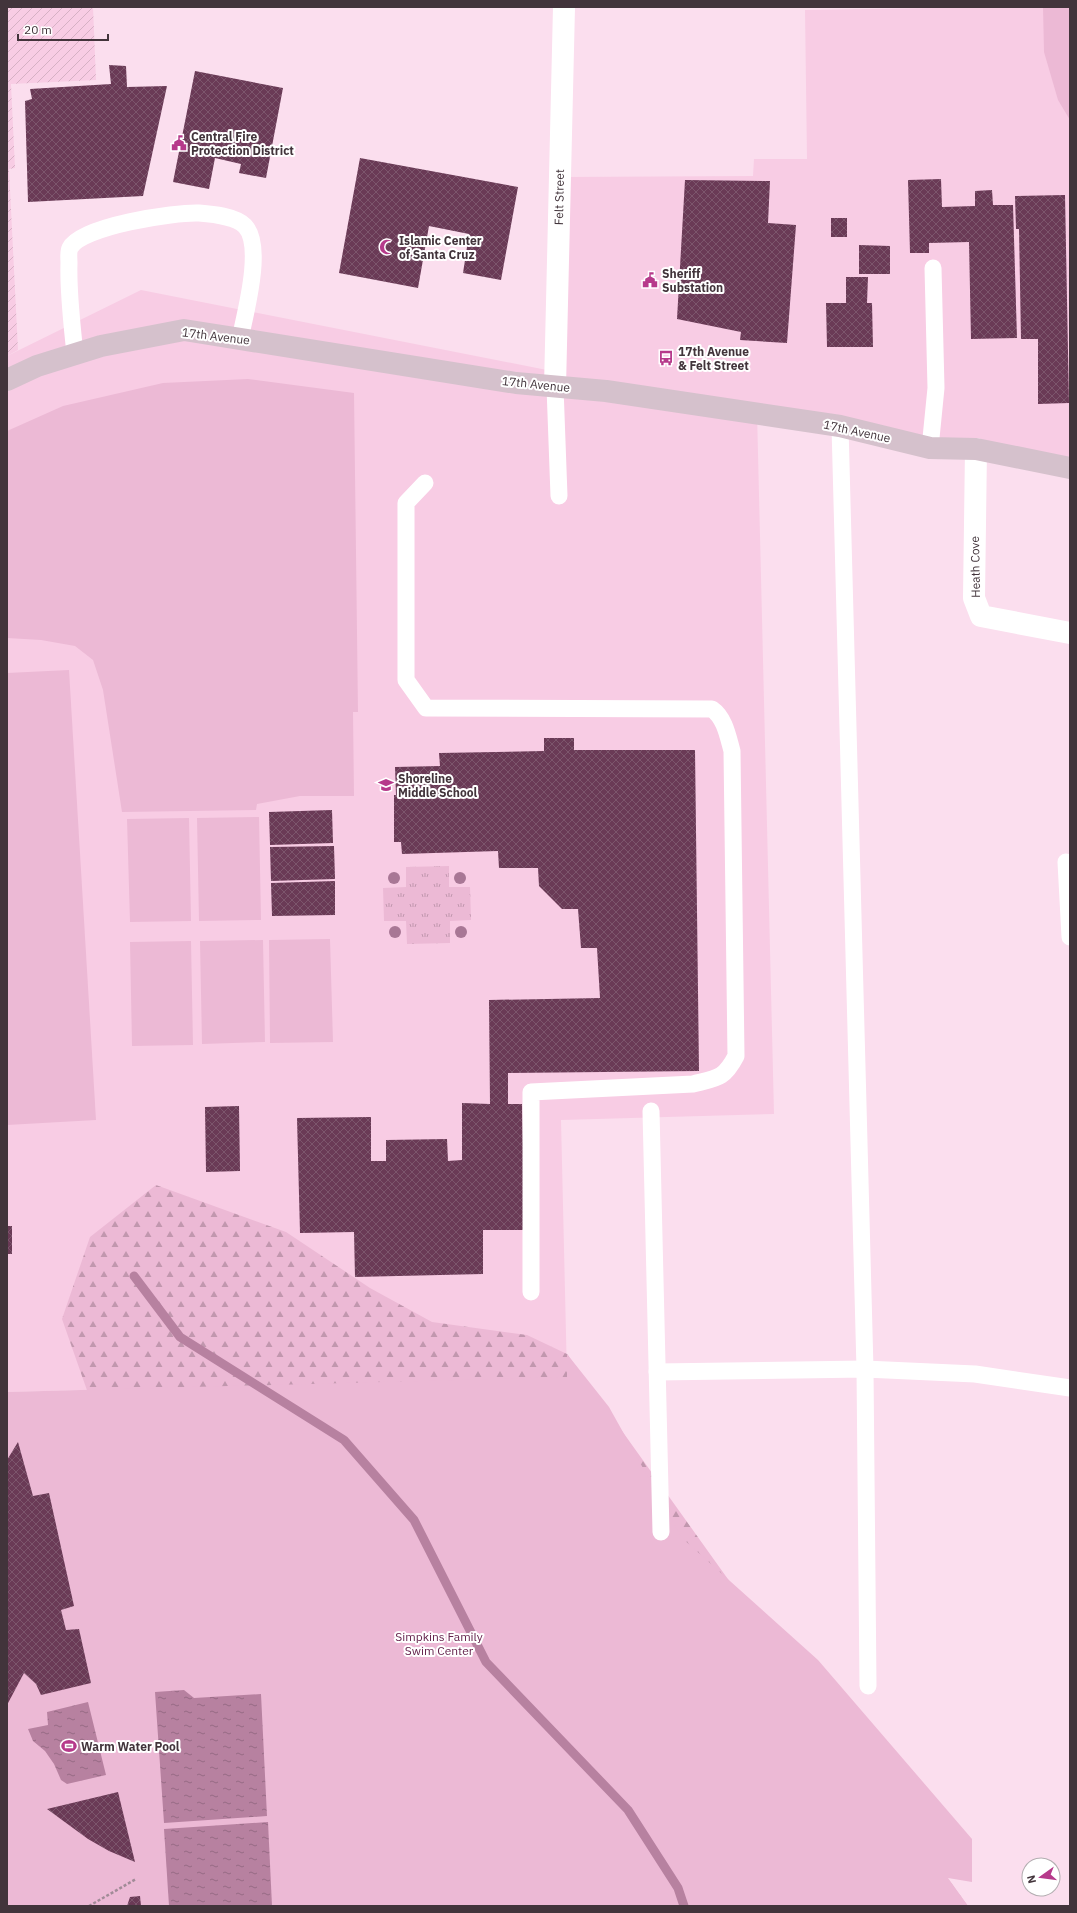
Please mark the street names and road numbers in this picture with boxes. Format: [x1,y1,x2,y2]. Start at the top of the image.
street label: Felt Street [551,169,567,225]
street label: 17th Avenue [181,324,251,348]
street label: 17th Avenue [501,373,571,395]
street label: 17th Avenue [822,417,892,446]
street label: Heath Cove [967,536,983,598]

